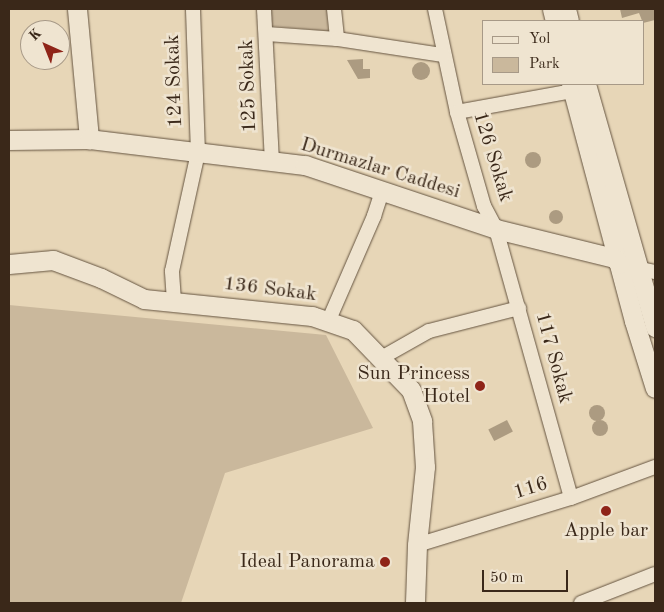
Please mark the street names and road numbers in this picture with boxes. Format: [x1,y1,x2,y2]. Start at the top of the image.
street label: 124 Sokak [161,34,189,128]
street label: 125 Sokak [235,39,263,133]
street label: 126 Sokak [467,109,517,205]
street label: Durmazlar Caddesi [297,133,463,205]
street label: 136 Sokak [222,272,318,308]
street label: 117 Sokak [529,310,577,406]
street label: 116 [511,472,551,506]

